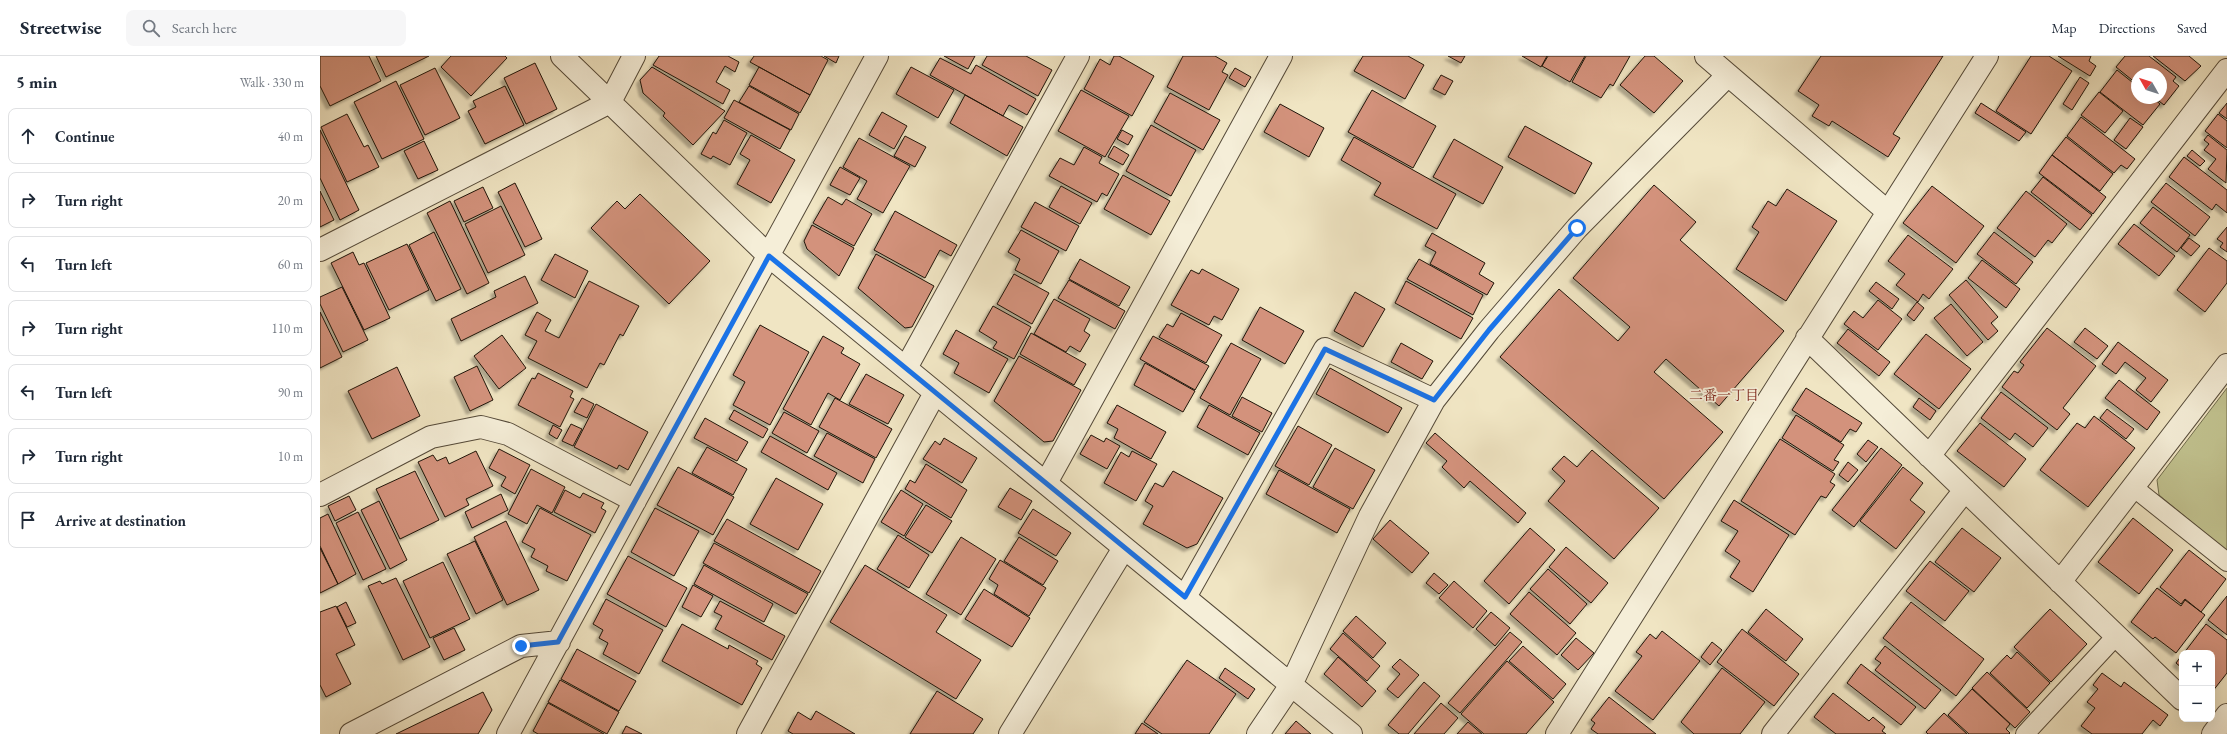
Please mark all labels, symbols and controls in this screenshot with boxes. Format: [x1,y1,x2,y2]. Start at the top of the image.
search box [126,10,406,46]
text: Streetwise [20,15,102,40]
icon: search [140,17,162,39]
text: Search here [172,18,237,37]
text: Map [2051,19,2077,37]
text: Directions [2099,19,2155,37]
text: Saved [2177,19,2207,37]
north arrow [2131,68,2167,104]
text: 5 min [16,71,57,93]
text: Walk · 330 m [240,74,304,91]
icon: ahead [17,125,39,147]
text: Continue [55,127,115,146]
text: 40 m [278,128,303,145]
icon: right [17,189,39,211]
text: Turn right [55,191,123,210]
text: 20 m [278,192,303,209]
route start [1568,219,1586,237]
icon: left [17,253,39,275]
text: Turn left [55,255,112,274]
text: 60 m [278,256,303,273]
icon: right [17,317,39,339]
text: Turn right [55,319,123,338]
text: 110 m [272,320,303,337]
icon: left [17,381,39,403]
text: Turn left [55,383,112,402]
text: 90 m [278,384,303,401]
district label: 二番一丁目 [1689,386,1759,404]
icon: right [17,445,39,467]
text: Turn right [55,447,123,466]
text: 10 m [278,448,303,465]
icon: arrive [17,509,39,531]
text: Arrive at destination [55,511,186,530]
route end [512,637,530,655]
map controls [2179,650,2215,722]
button: + [2179,650,2215,686]
button: − [2179,686,2215,722]

